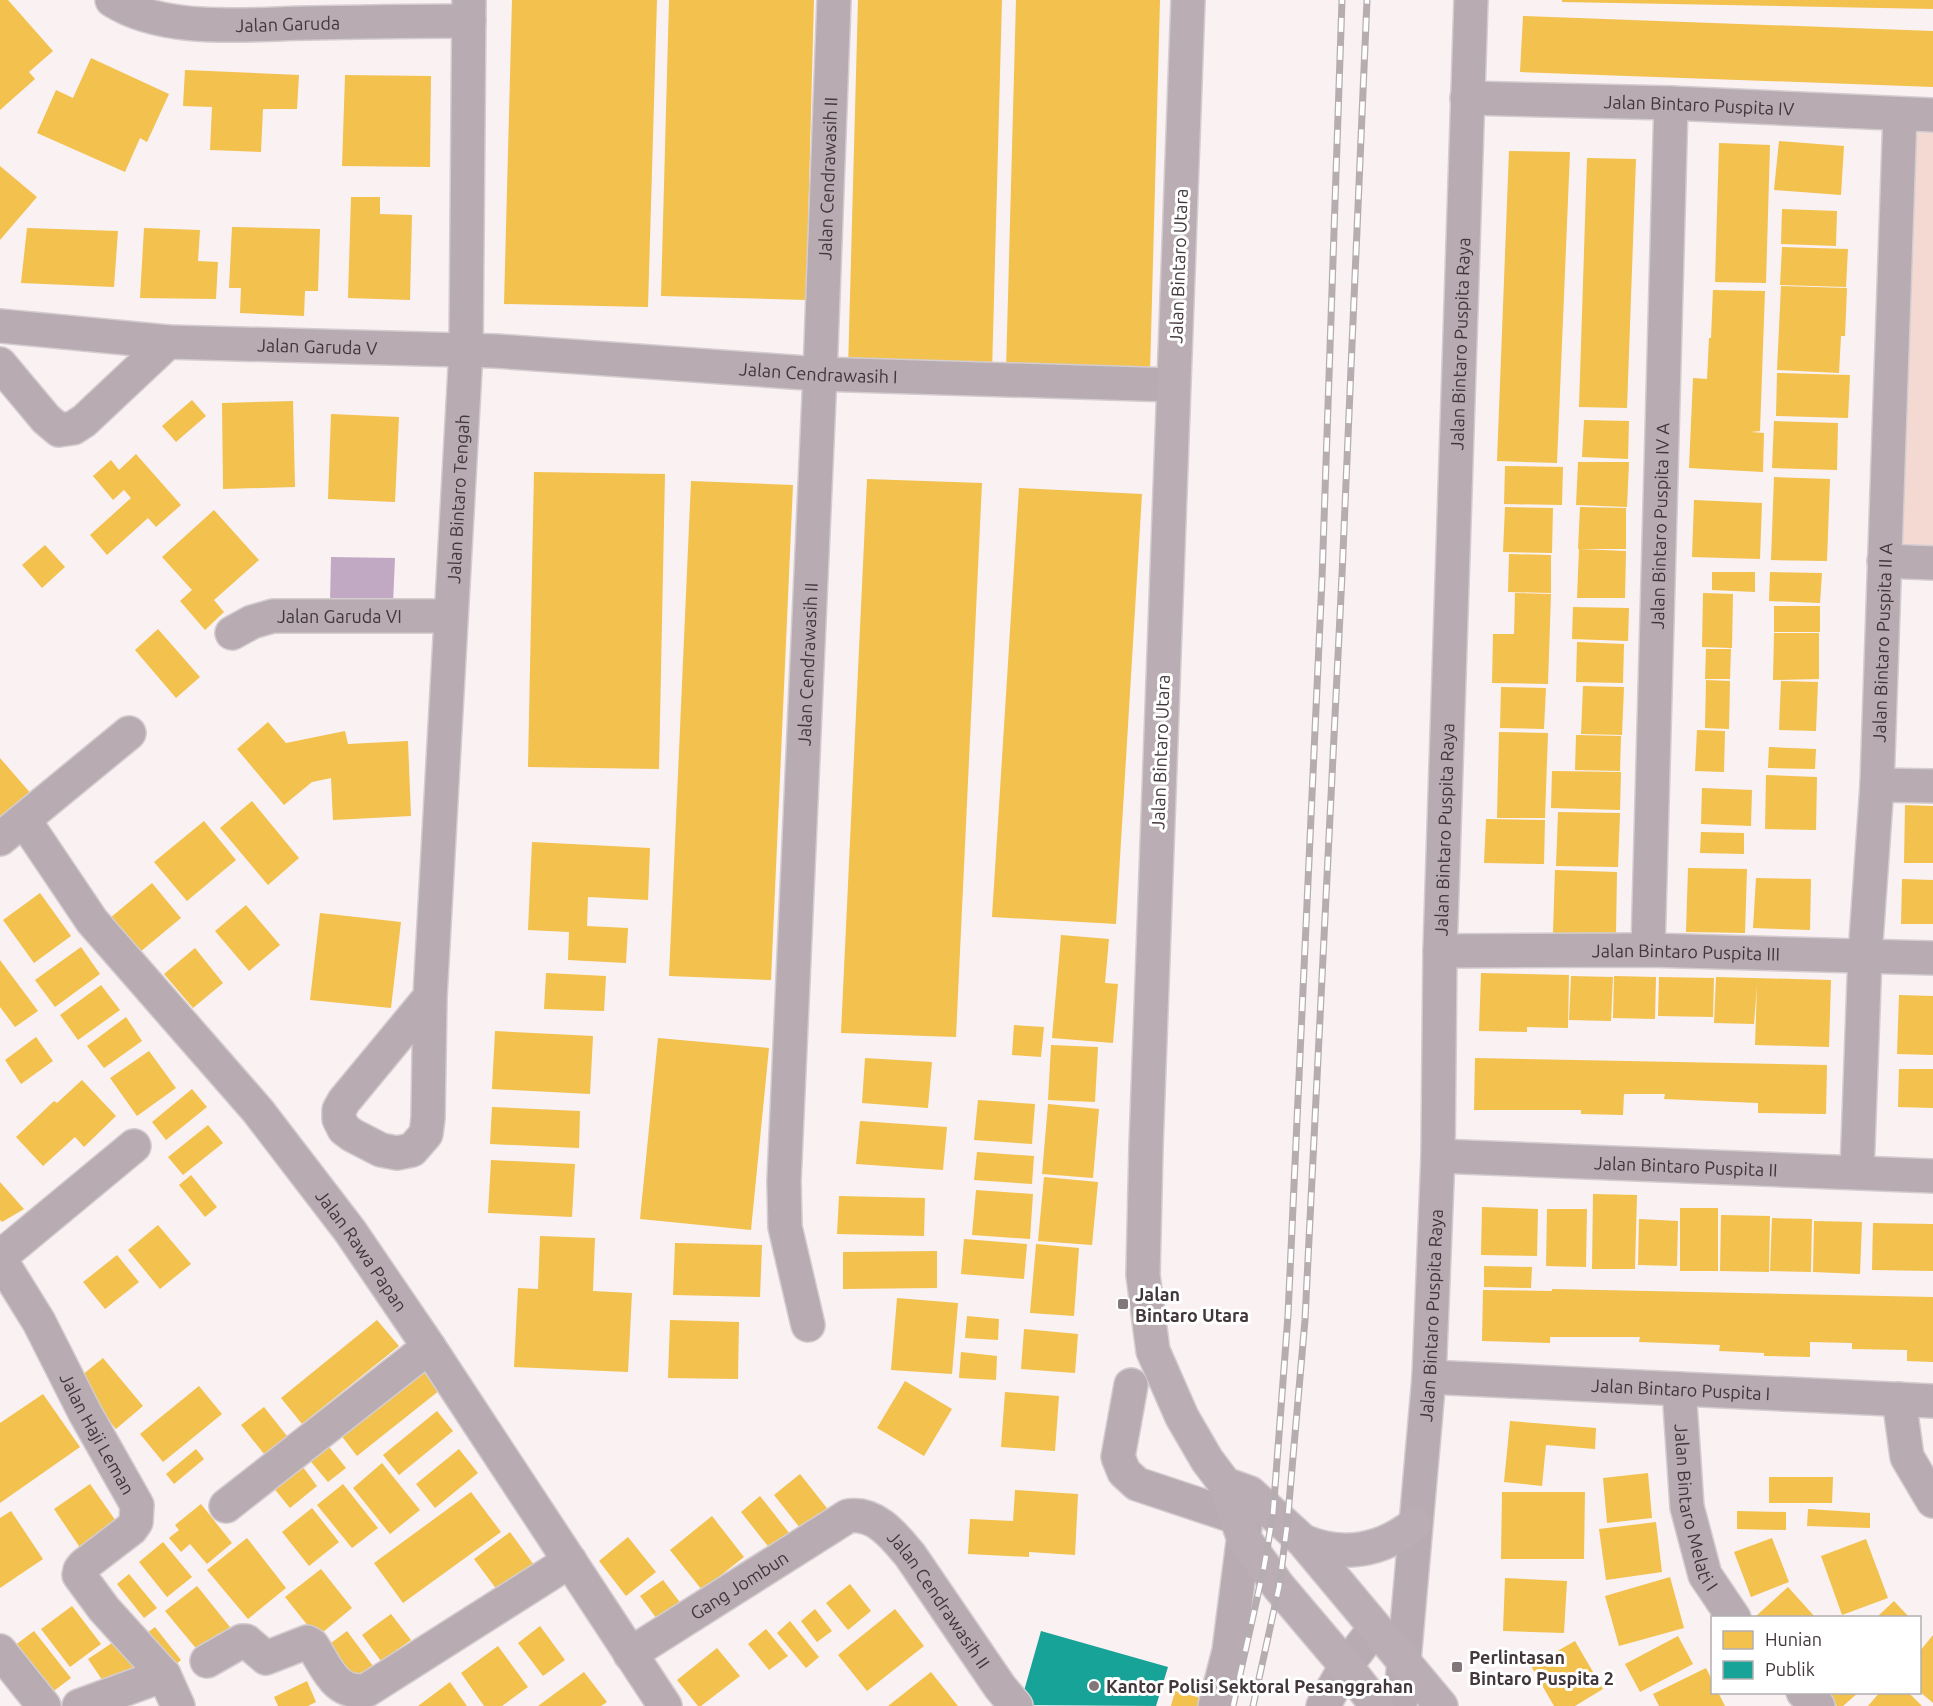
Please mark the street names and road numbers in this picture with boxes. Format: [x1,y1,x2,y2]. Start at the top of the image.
street label: Jalan Garuda [235,12,340,35]
street label: Jalan Bintaro Puspita IV [1603,91,1795,119]
street label: Jalan Cendrawasih II [814,97,840,261]
street label: Jalan Bintaro Utara [1165,188,1191,344]
street label: Jalan Bintaro Puspita Raya [1446,237,1473,451]
street label: Jalan Garuda V [257,334,378,358]
street label: Jalan Cendrawasih I [738,358,898,386]
street label: Jalan Bintaro Tengah [443,414,472,584]
street label: Jalan Bintaro Puspita IV A [1647,422,1672,630]
street label: Jalan Bintaro Puspita II A [1868,542,1895,743]
street label: Jalan Cendrawasih II [793,582,821,746]
street label: Jalan Garuda VI [277,606,402,626]
street label: Jalan Bintaro Utara [1147,674,1173,830]
street label: Jalan Bintaro Puspita Raya [1430,723,1457,936]
street label: Jalan Bintaro Puspita III [1592,940,1780,964]
street label: Jalan Bintaro Puspita II [1594,1152,1778,1180]
street label: Jalan Rawa Papan [312,1186,412,1315]
street label: Jalan Bintaro Puspita Raya [1415,1209,1446,1422]
street label: Jalan Haji Leman [56,1369,139,1498]
street label: Jalan Bintaro Puspita I [1591,1375,1771,1403]
street label: Jalan Bintaro Melati I [1671,1423,1723,1594]
street label: Jalan Cendrawasih II [884,1527,994,1672]
street label: Gang Jombun [686,1547,792,1623]

